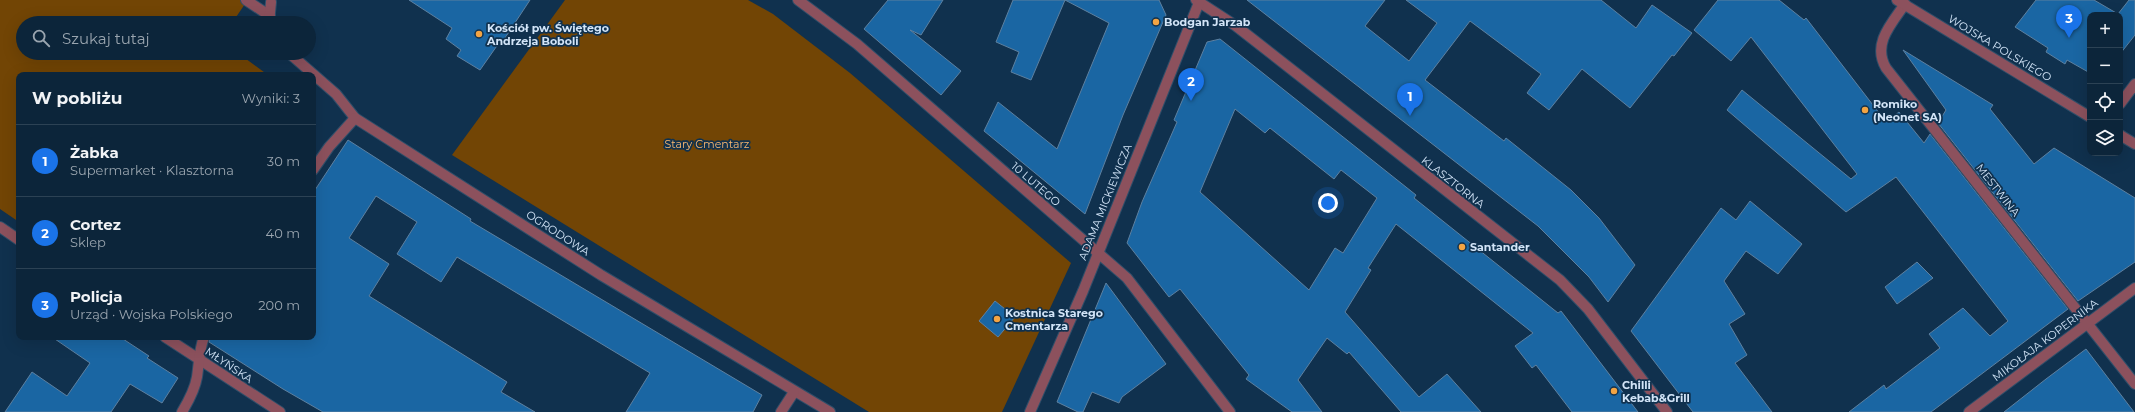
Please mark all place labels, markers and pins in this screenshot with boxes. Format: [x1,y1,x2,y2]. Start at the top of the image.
pin: 3 [2056,5,2082,38]
place label: Bodgan Jarzab [1164,15,1251,29]
marker: Bodgan Jarzab [1151,17,1161,27]
place label: Kościół pw. Świętego Andrzeja Boboli [486,21,609,48]
marker: Kościół pw. Świętego Andrzeja Boboli [474,29,484,39]
pin: 2 [1178,68,1204,101]
pin: 1 [1397,83,1423,116]
place label: Romiko (Neonet SA) [1873,97,1942,124]
marker: Romiko (Neonet SA) [1860,105,1870,115]
place label: Santander [1470,240,1530,254]
marker: Santander [1457,242,1467,252]
place label: Kostnica Starego Cmentarza [1005,306,1103,333]
marker: Kostnica Starego Cmentarza [992,314,1002,324]
place label: Chilli Kebab&Grill [1622,378,1690,405]
marker: Chilli Kebab&Grill [1609,386,1619,396]

